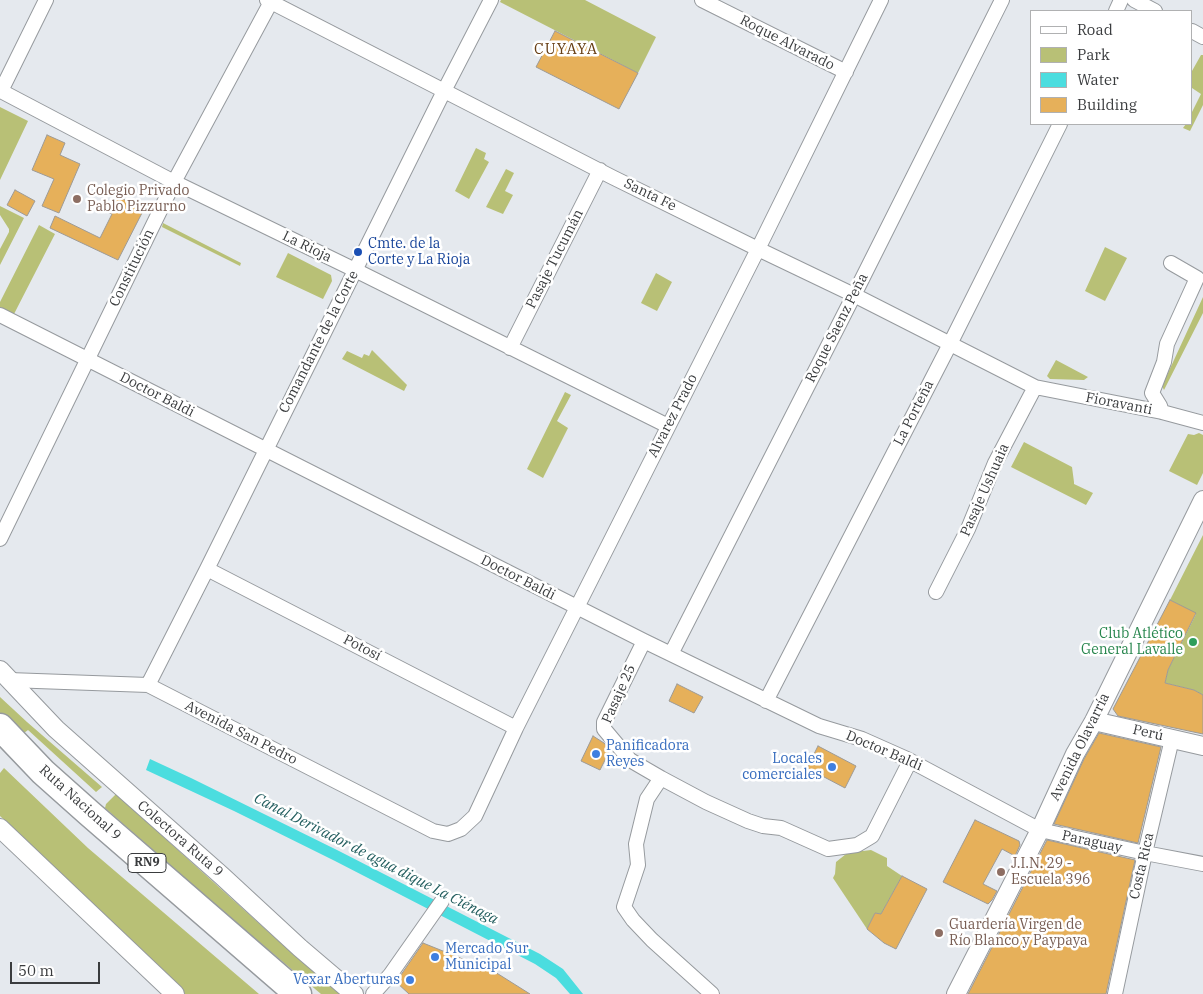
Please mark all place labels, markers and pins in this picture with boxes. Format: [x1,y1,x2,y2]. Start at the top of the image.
place label: Colegio Privado Pablo Pizzurno [87,183,189,216]
marker: Colegio Privado Pablo Pizzurno [71,193,83,205]
place label: Cmte. de la Corte y La Rioja [368,236,470,268]
marker: Cmte. de la Corte y La Rioja [352,246,364,258]
place label: Club Atlético General Lavalle [1081,626,1183,658]
marker: Club Atlético General Lavalle [1187,636,1199,648]
place label: Panificadora Reyes [606,738,689,770]
marker: Panificadora Reyes [590,748,602,760]
place label: Locales comerciales [742,751,822,784]
marker: Locales comerciales [826,761,838,773]
place label: J.I.N. 29 - Escuela 396 [1011,856,1090,889]
marker: J.I.N. 29 - Escuela 396 [995,866,1007,878]
place label: Guardería Virgen de Río Blanco y Paypaya [949,917,1088,950]
marker: Guardería Virgen de Río Blanco y Paypaya [933,927,945,939]
place label: Mercado Sur Municipal [445,941,528,974]
marker: Mercado Sur Municipal [429,951,441,963]
place label: Vexar Aberturas [293,972,400,988]
marker: Vexar Aberturas [404,974,416,986]

